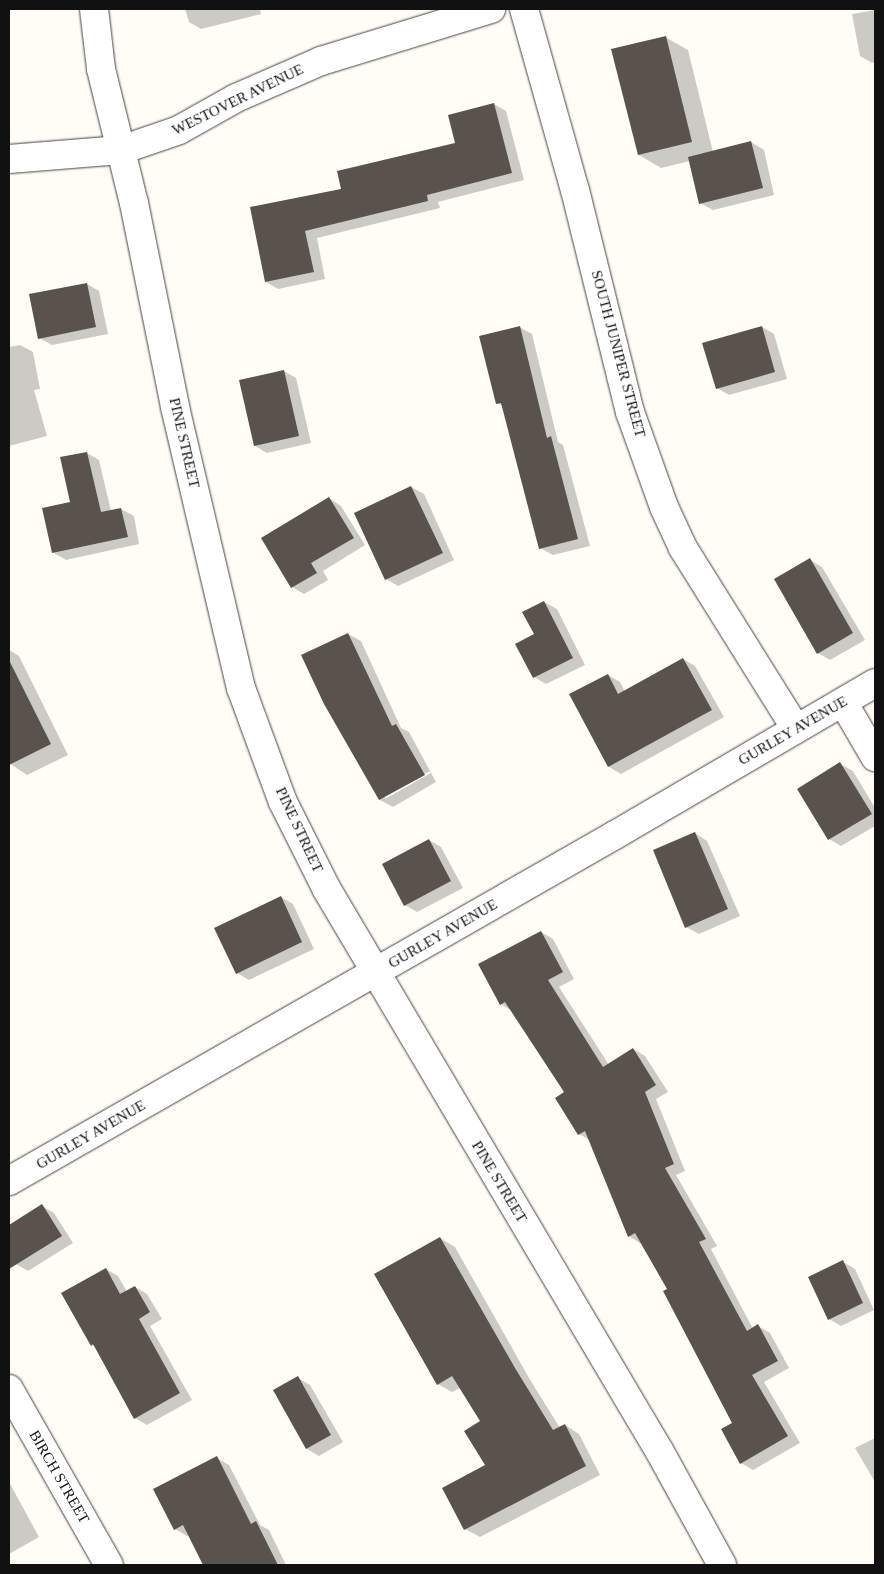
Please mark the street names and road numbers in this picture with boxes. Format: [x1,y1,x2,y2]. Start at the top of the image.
street label: WESTOVER AVENUE [169,60,307,140]
street label: SOUTH JUNIPER STREET [587,268,649,440]
street label: PINE STREET [165,396,203,490]
street label: GURLEY AVENUE [735,692,851,770]
street label: PINE STREET [271,784,327,876]
street label: GURLEY AVENUE [385,895,501,973]
street label: GURLEY AVENUE [33,1096,149,1174]
street label: PINE STREET [468,1138,530,1226]
street label: BIRCH STREET [25,1427,93,1527]

